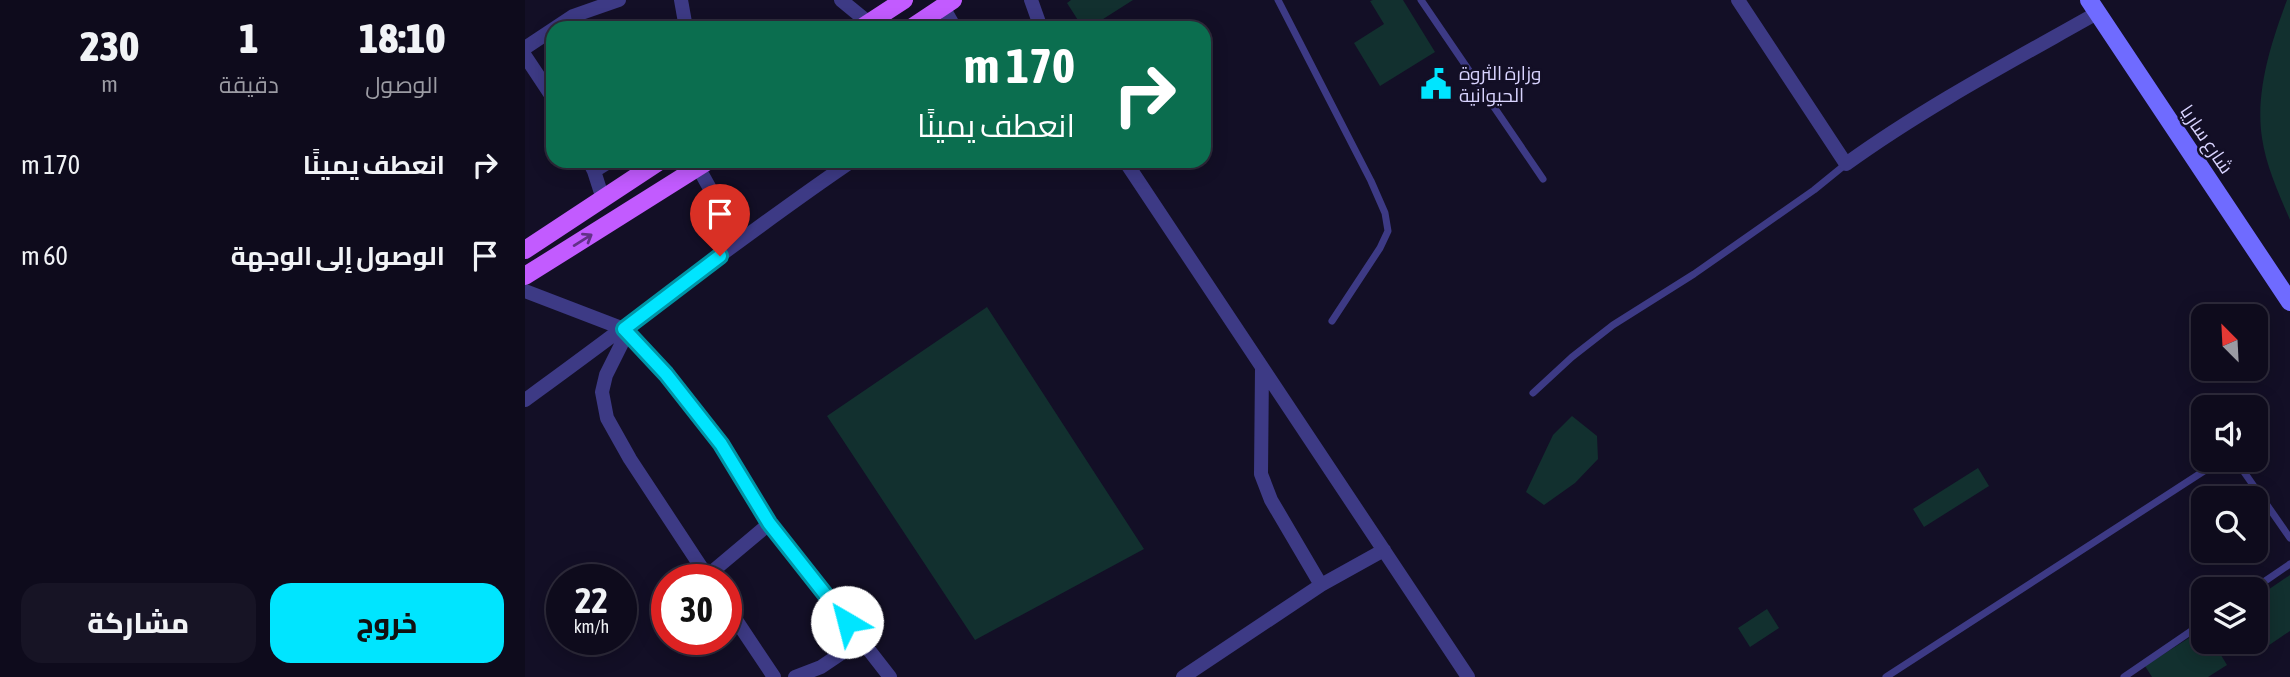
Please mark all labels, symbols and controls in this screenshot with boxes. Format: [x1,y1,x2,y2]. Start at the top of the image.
text: 1 [239,14,259,62]
text: 18:10 [359,14,445,62]
text: 230 [80,22,139,70]
text: 170 m [964,37,1075,93]
icon: right [1099,49,1190,140]
place label: وزارة الثروة الحيوانية [1459,62,1541,107]
public building icon: وزارة الثروة الحيوانية [1419,67,1453,101]
text: m [101,71,118,97]
text: دقيقة [219,72,279,98]
text: الوصول [365,72,439,98]
street label: شارع ساريا [2174,101,2238,179]
text: انعطف يمينًا [917,107,1075,144]
icon: right [466,146,504,184]
text: 170 m [21,150,80,180]
text: انعطف يمينًا [303,150,445,180]
pin [690,184,750,256]
icon: arrive [701,195,739,233]
one-way arrow [572,232,592,246]
icon: arrive [466,237,504,275]
text: 60 m [21,241,68,271]
text: الوصول إلى الوجهة [231,241,445,271]
north arrow [2191,304,2268,382]
map controls [2191,304,2268,654]
button: sound [2191,395,2268,472]
button: search [2191,486,2268,563]
speed limit sign: 30 [651,564,742,655]
button: layers [2191,577,2268,654]
text: 22 [575,580,608,620]
button: مشاركة [21,583,256,663]
button: خروج [270,583,504,663]
position arrow [810,585,884,659]
text: km/h [574,616,609,637]

